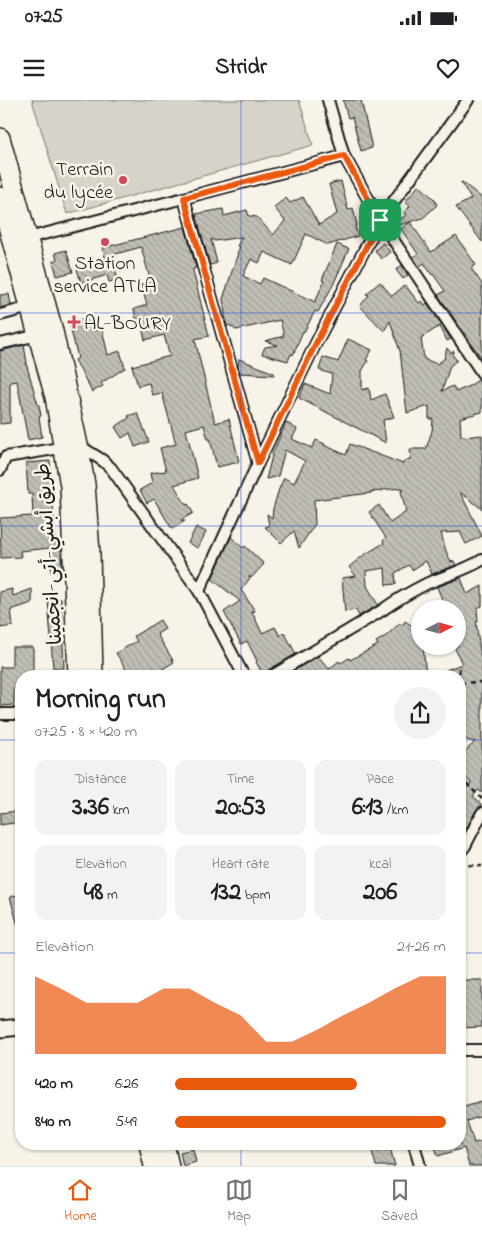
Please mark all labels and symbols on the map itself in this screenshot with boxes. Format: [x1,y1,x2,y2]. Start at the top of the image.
place label: Terrain du lycée [44,156,113,208]
marker: Terrain du lycée [117,174,129,186]
pin [359,199,401,241]
marker: Station service ATLA [99,236,111,248]
place label: Station service ATLA [54,250,157,302]
place label: AL-BOURY [84,310,171,339]
marker: AL-BOURY [68,316,80,328]
street label: طريق أبشي-أتي-انجمينا [30,462,72,646]
north arrow [411,600,466,655]

